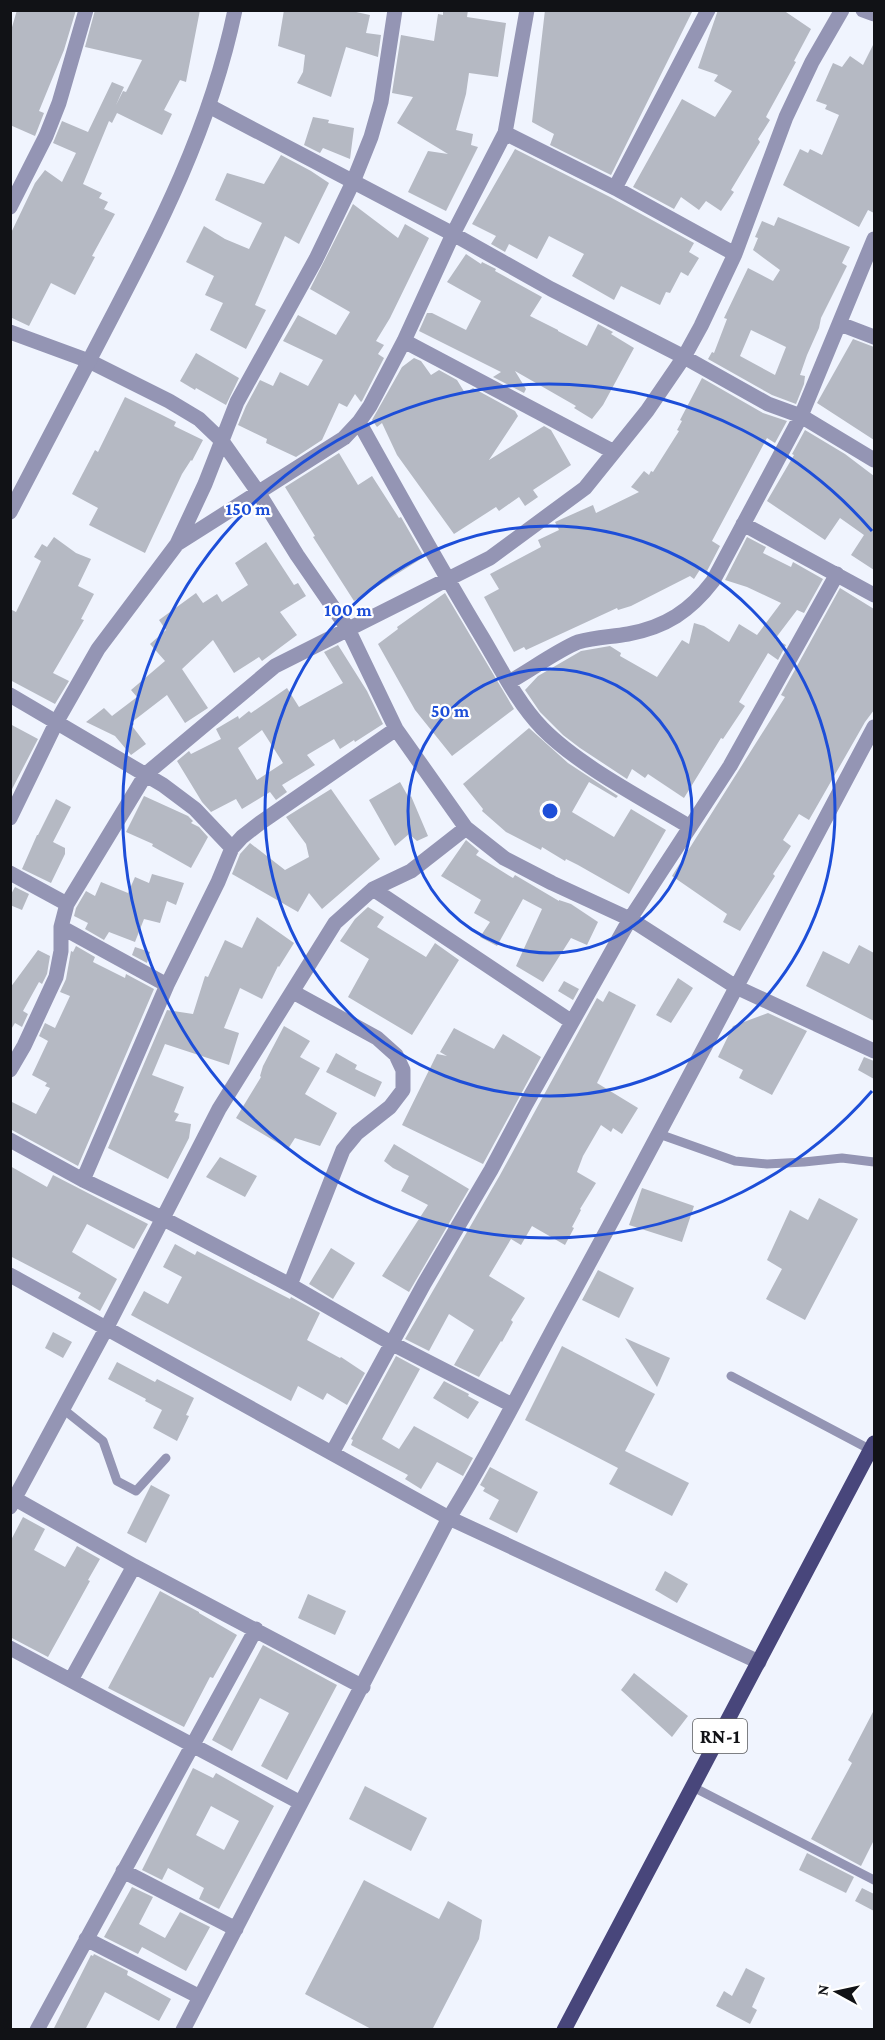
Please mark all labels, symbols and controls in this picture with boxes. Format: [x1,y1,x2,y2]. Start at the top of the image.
text: 150 m [225,499,271,519]
text: 100 m [324,600,372,620]
text: 50 m [431,701,470,721]
centre of rings [540,801,560,821]
road number: RN-1 [693,1719,747,1753]
north arrow [807,1962,867,2022]
text: N [813,1983,832,1997]

